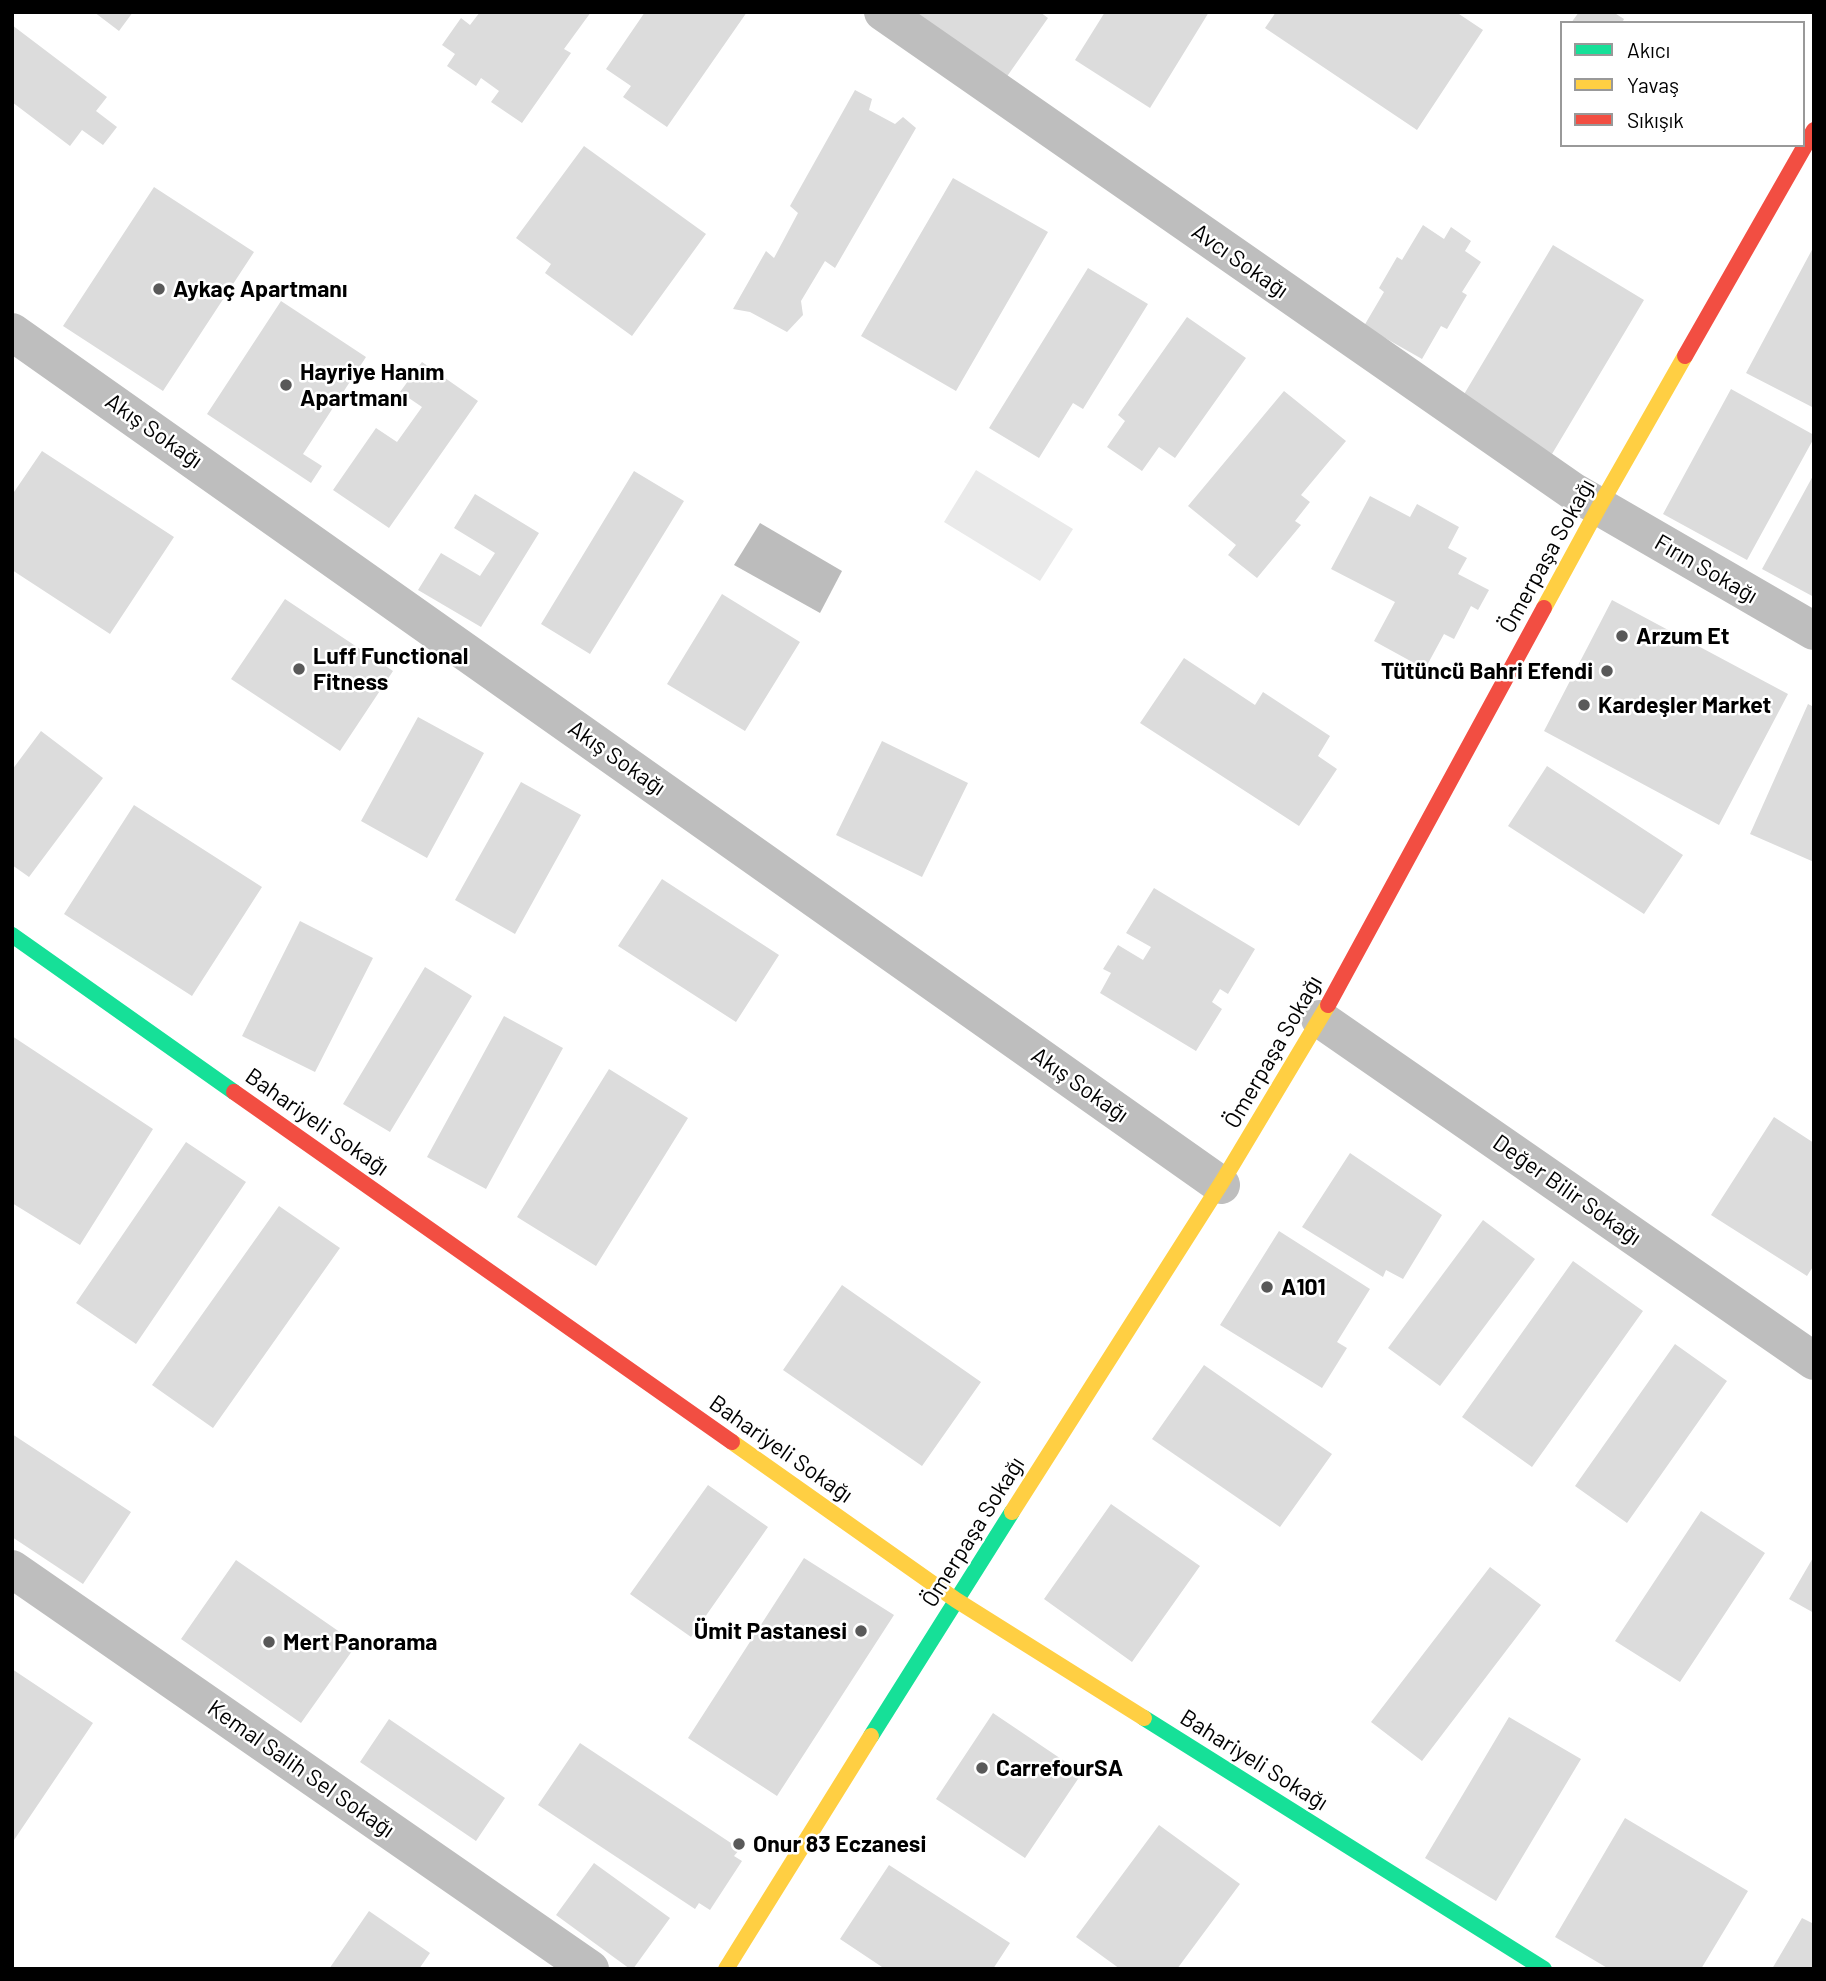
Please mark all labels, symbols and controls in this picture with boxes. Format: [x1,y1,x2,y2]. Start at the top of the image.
legend [1560,21,1805,147]
text: Akıcı [1627,37,1670,62]
text: Yavaş [1627,72,1679,97]
text: Sıkışık [1627,107,1684,132]
street label: Avcı Sokağı [1186,218,1294,304]
place label: Aykaç Apartmanı [173,275,347,303]
marker: Aykaç Apartmanı [151,281,167,297]
place label: Hayriye Hanım Apartmanı [300,358,444,412]
marker: Hayriye Hanım Apartmanı [278,377,294,393]
street label: Akış Sokağı [100,387,208,475]
street label: Ömerpaşa Sokağı [1493,474,1601,638]
street label: Fırın Sokağı [1650,528,1762,610]
place label: Arzum Et [1636,622,1729,650]
marker: Arzum Et [1614,628,1630,644]
place label: Luff Functional Fitness [313,642,468,696]
place label: Tütüncü Bahri Efendi [1381,657,1593,685]
marker: Luff Functional Fitness [291,661,307,677]
marker: Tütüncü Bahri Efendi [1599,663,1615,679]
place label: Kardeşler Market [1598,691,1771,719]
marker: Kardeşler Market [1576,697,1592,713]
street label: Akış Sokağı [563,714,671,802]
street label: Ömerpaşa Sokağı [1218,971,1328,1133]
street label: Akış Sokağı [1026,1041,1134,1129]
street label: Bahariyeli Sokağı [240,1062,394,1182]
street label: Değer Bilir Sokağı [1488,1129,1646,1251]
place label: A101 [1281,1273,1326,1301]
marker: A101 [1259,1279,1275,1295]
street label: Bahariyeli Sokağı [704,1389,858,1509]
street label: Ömerpaşa Sokağı [916,1452,1030,1612]
place label: Ümit Pastanesi [694,1617,847,1645]
marker: Ümit Pastanesi [853,1623,869,1639]
place label: Mert Panorama [283,1628,437,1656]
marker: Mert Panorama [261,1634,277,1650]
street label: Kemal Salih Sel Sokağı [202,1694,400,1844]
street label: Bahariyeli Sokağı [1175,1704,1333,1816]
place label: CarrefourSA [996,1754,1123,1782]
marker: CarrefourSA [974,1760,990,1776]
place label: Onur 83 Eczanesi [753,1830,926,1858]
marker: Onur 83 Eczanesi [731,1836,747,1852]

